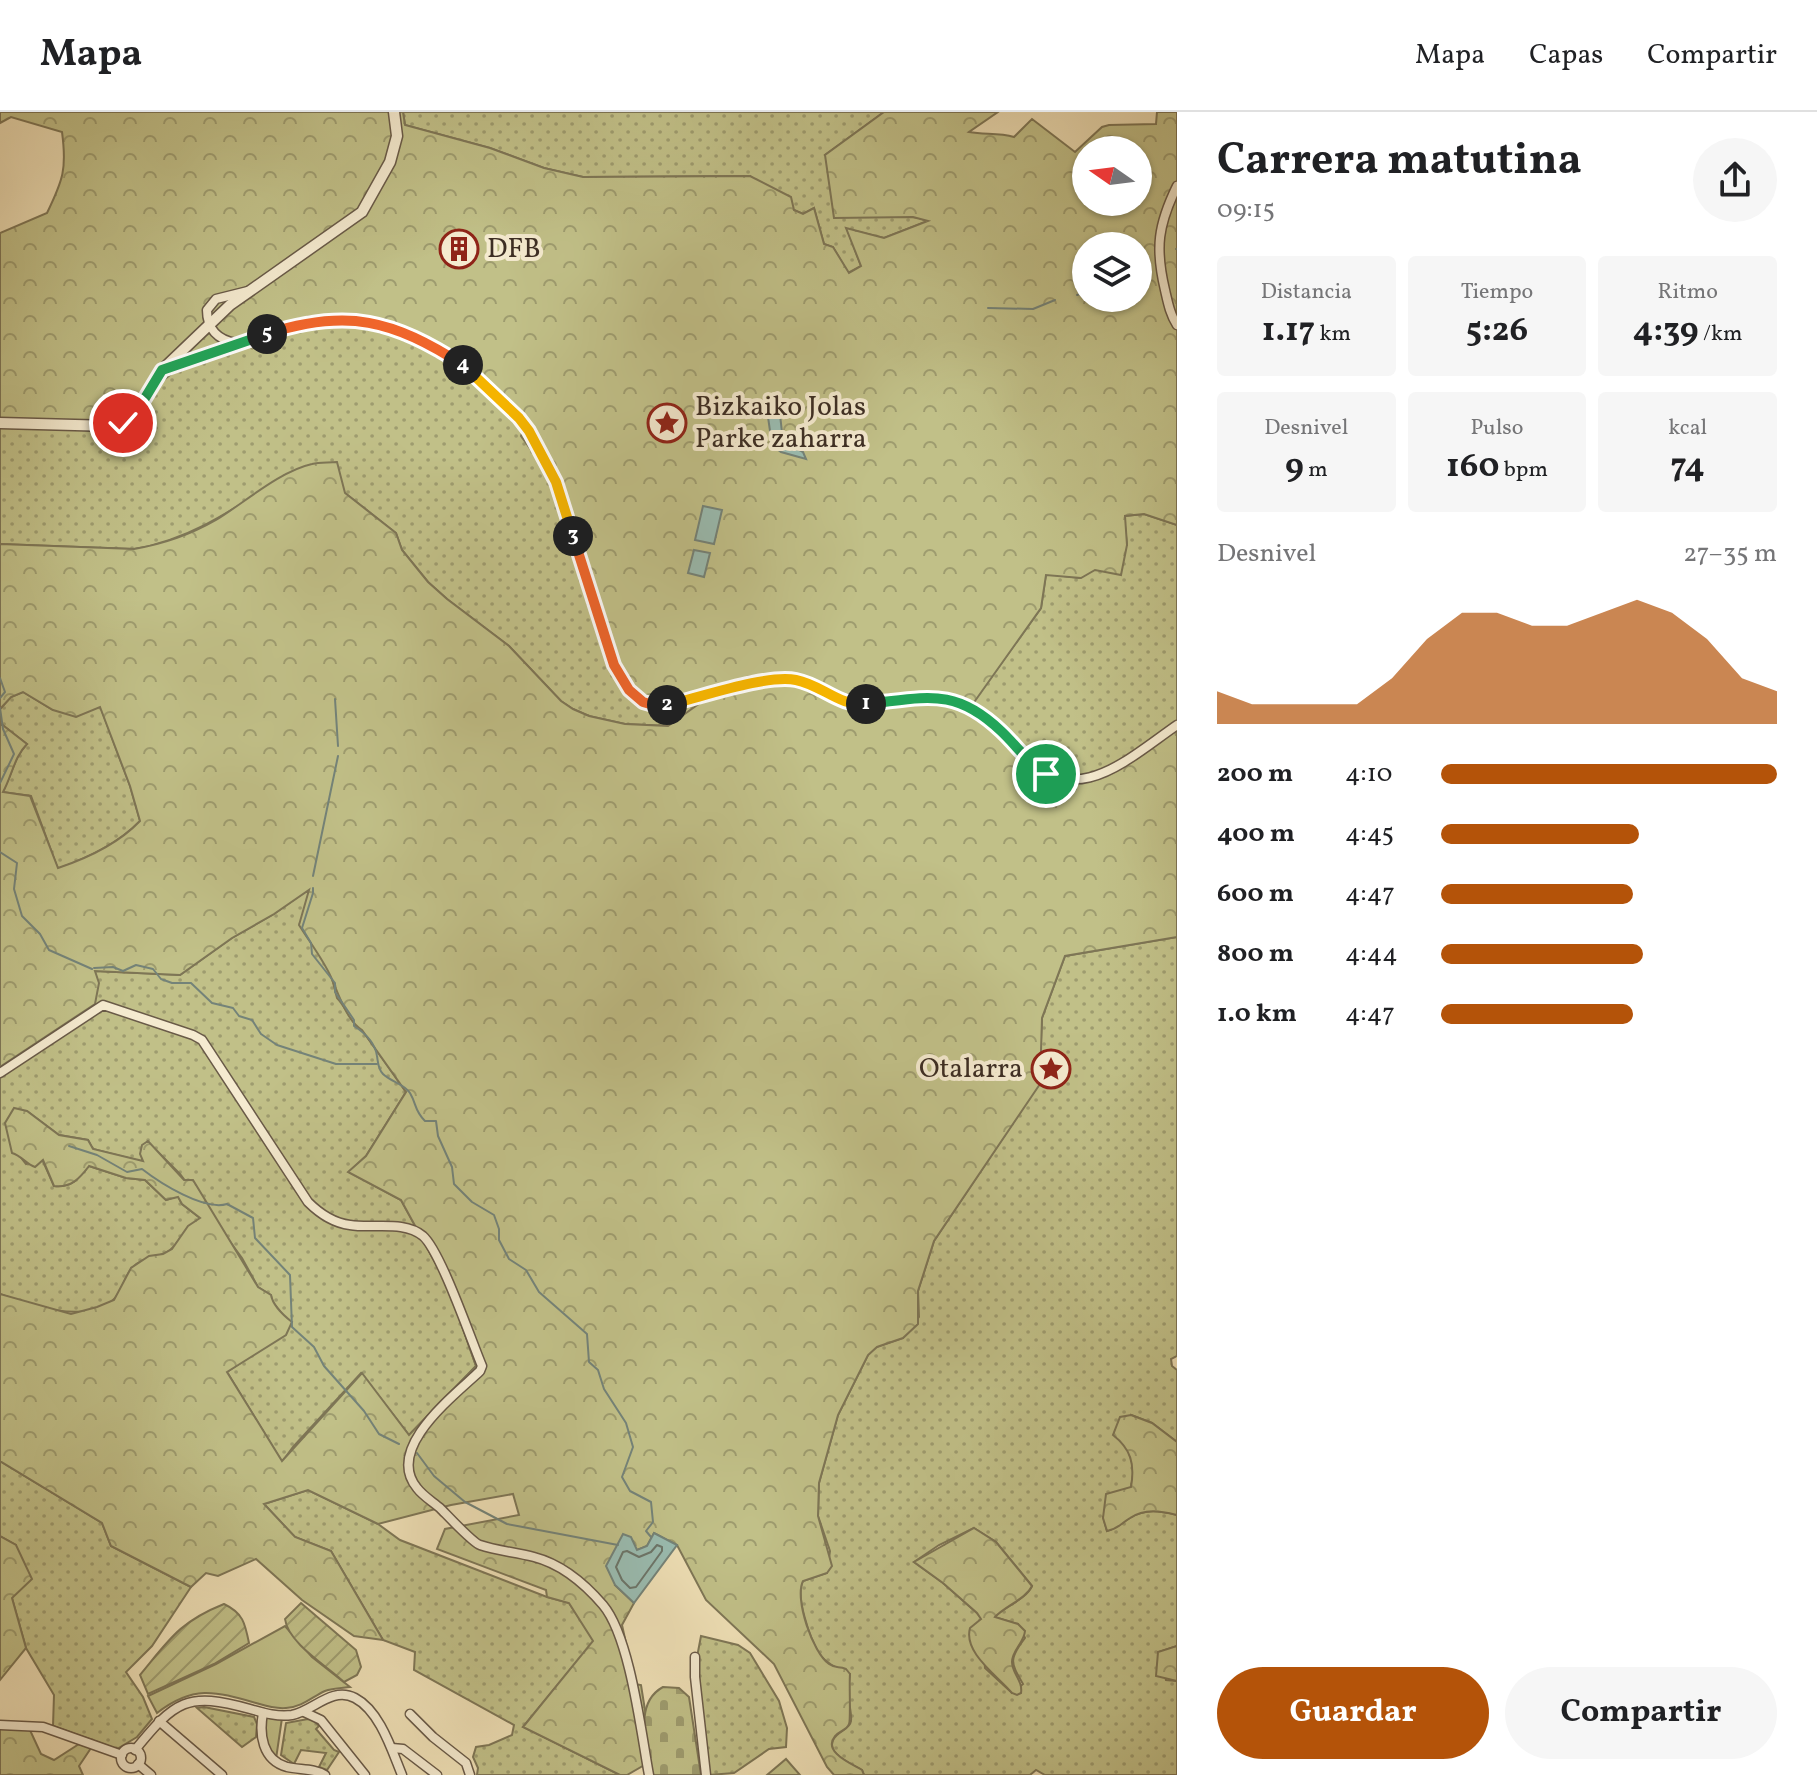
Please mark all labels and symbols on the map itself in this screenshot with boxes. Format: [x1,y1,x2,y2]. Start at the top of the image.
north arrow [1072,136,1152,216]
building icon: DFB [438,228,480,270]
place label: DFB [487,230,541,269]
pin: 5 [247,314,287,354]
pin: 4 [443,345,483,385]
place label: Bizkaiko Jolas Parke zaharra [695,388,867,459]
pin [89,389,157,457]
place icon: Bizkaiko Jolas Parke zaharra [646,402,688,444]
pin: 3 [553,516,593,556]
pin: 1 [846,684,886,724]
pin: 2 [647,685,687,725]
pin [1012,740,1080,808]
place icon: Otalarra [1030,1048,1072,1090]
place label: Otalarra [919,1050,1023,1089]

